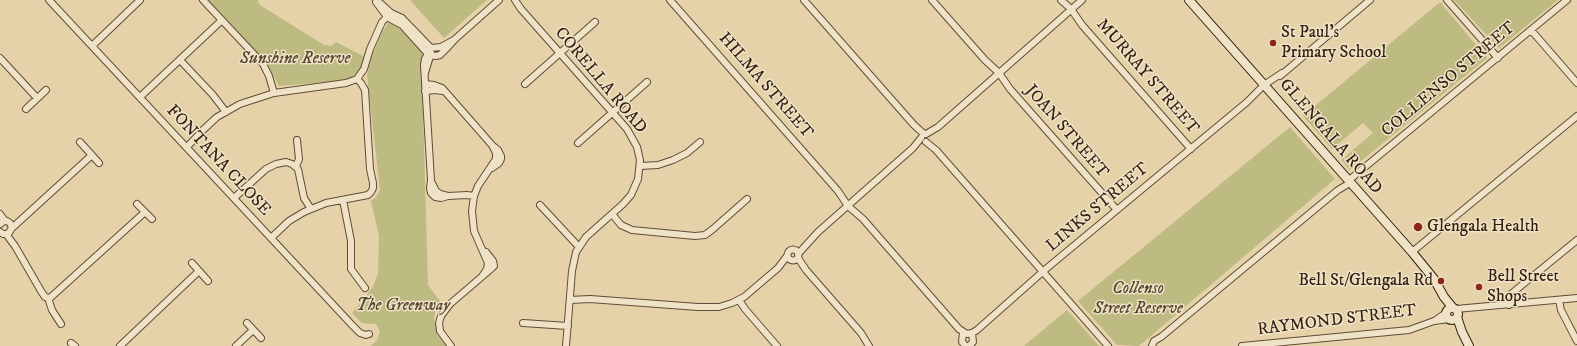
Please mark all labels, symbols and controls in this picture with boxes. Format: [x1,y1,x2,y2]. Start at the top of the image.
street label: MURRAY STREET [1091,15,1203,139]
street label: COLLENSO STREET [1378,18,1520,142]
place label: St Paul's Primary School [1281,23,1386,63]
street label: CORELLA ROAD [550,24,650,138]
street label: HILMA STREET [713,29,817,143]
marker: St Paul's Primary School [1268,38,1278,48]
park label: Sunshine Reserve [240,49,350,69]
street label: GLENGALA ROAD [1274,75,1386,199]
street label: JOAN STREET [1020,81,1112,183]
street label: FONTANA CLOSE [161,101,275,221]
street label: LINKS STREET [1043,159,1153,257]
place label: Glengala Health [1427,217,1539,237]
marker: Glengala Health [1412,221,1424,233]
place label: Bell Street Shops [1487,267,1559,307]
place label: Bell St/Glengala Rd [1298,271,1433,291]
marker: Bell St/Glengala Rd [1436,276,1446,286]
park label: Collenso Street Reserve [1093,279,1183,319]
marker: Bell Street Shops [1474,282,1484,292]
park label: The Greenway [356,296,450,316]
street label: RAYMOND STREET [1256,301,1418,341]

